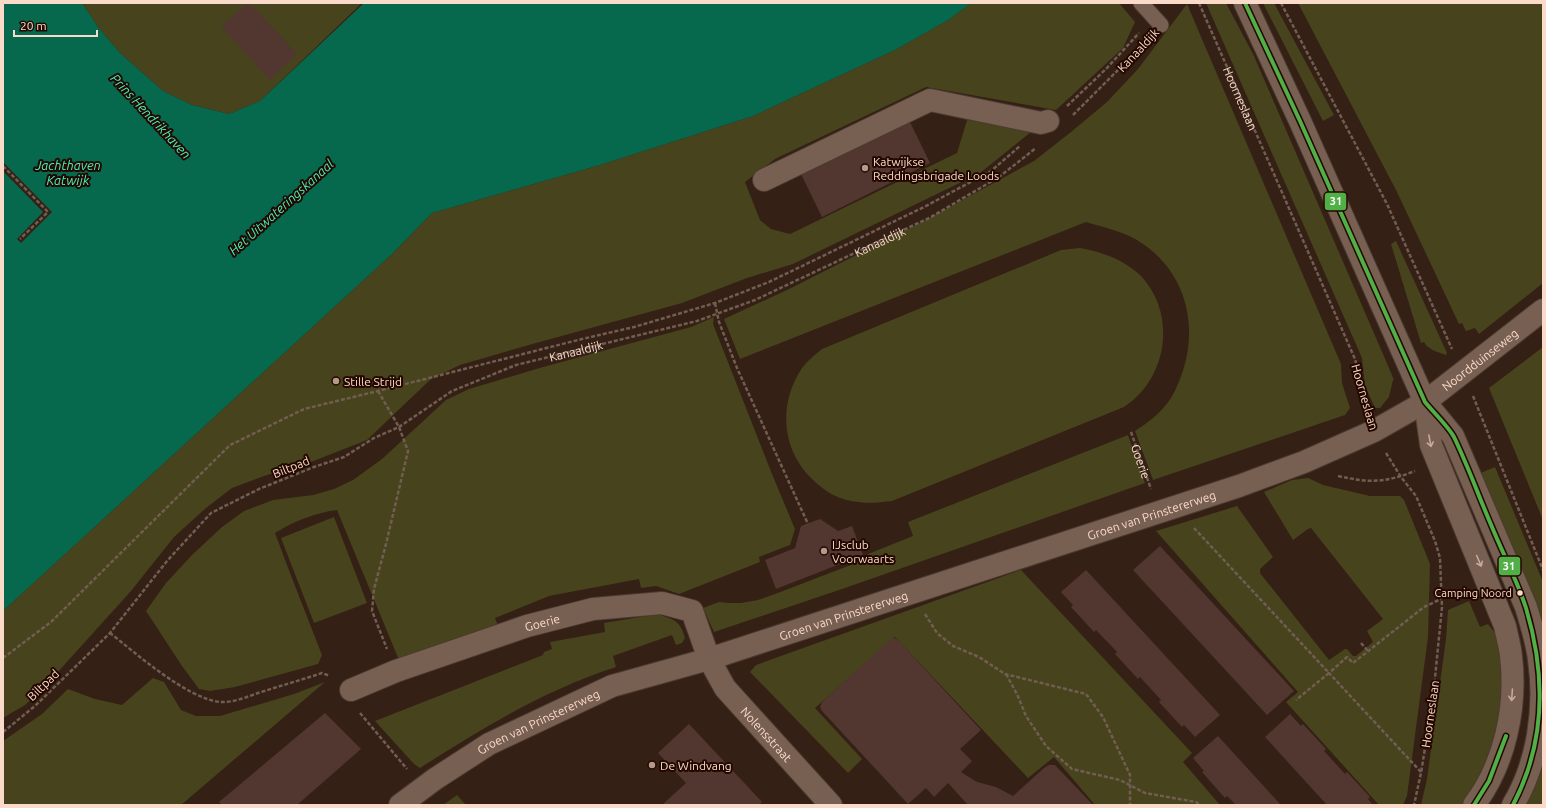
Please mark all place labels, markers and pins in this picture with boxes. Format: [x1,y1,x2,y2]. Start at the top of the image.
place label: Katwijkse Reddingsbrigade Loods [873,155,999,182]
marker: Katwijkse Reddingsbrigade Loods [860,163,870,173]
place label: Stille Strijd [344,375,402,388]
marker: Stille Strijd [331,376,341,386]
place label: IJsclub Voorwaarts [832,538,894,565]
marker: IJsclub Voorwaarts [819,546,829,556]
place label: Camping Noord [1435,587,1512,599]
marker: Camping Noord [1515,588,1525,598]
place label: De Windvang [660,759,732,772]
marker: De Windvang [647,760,657,770]

